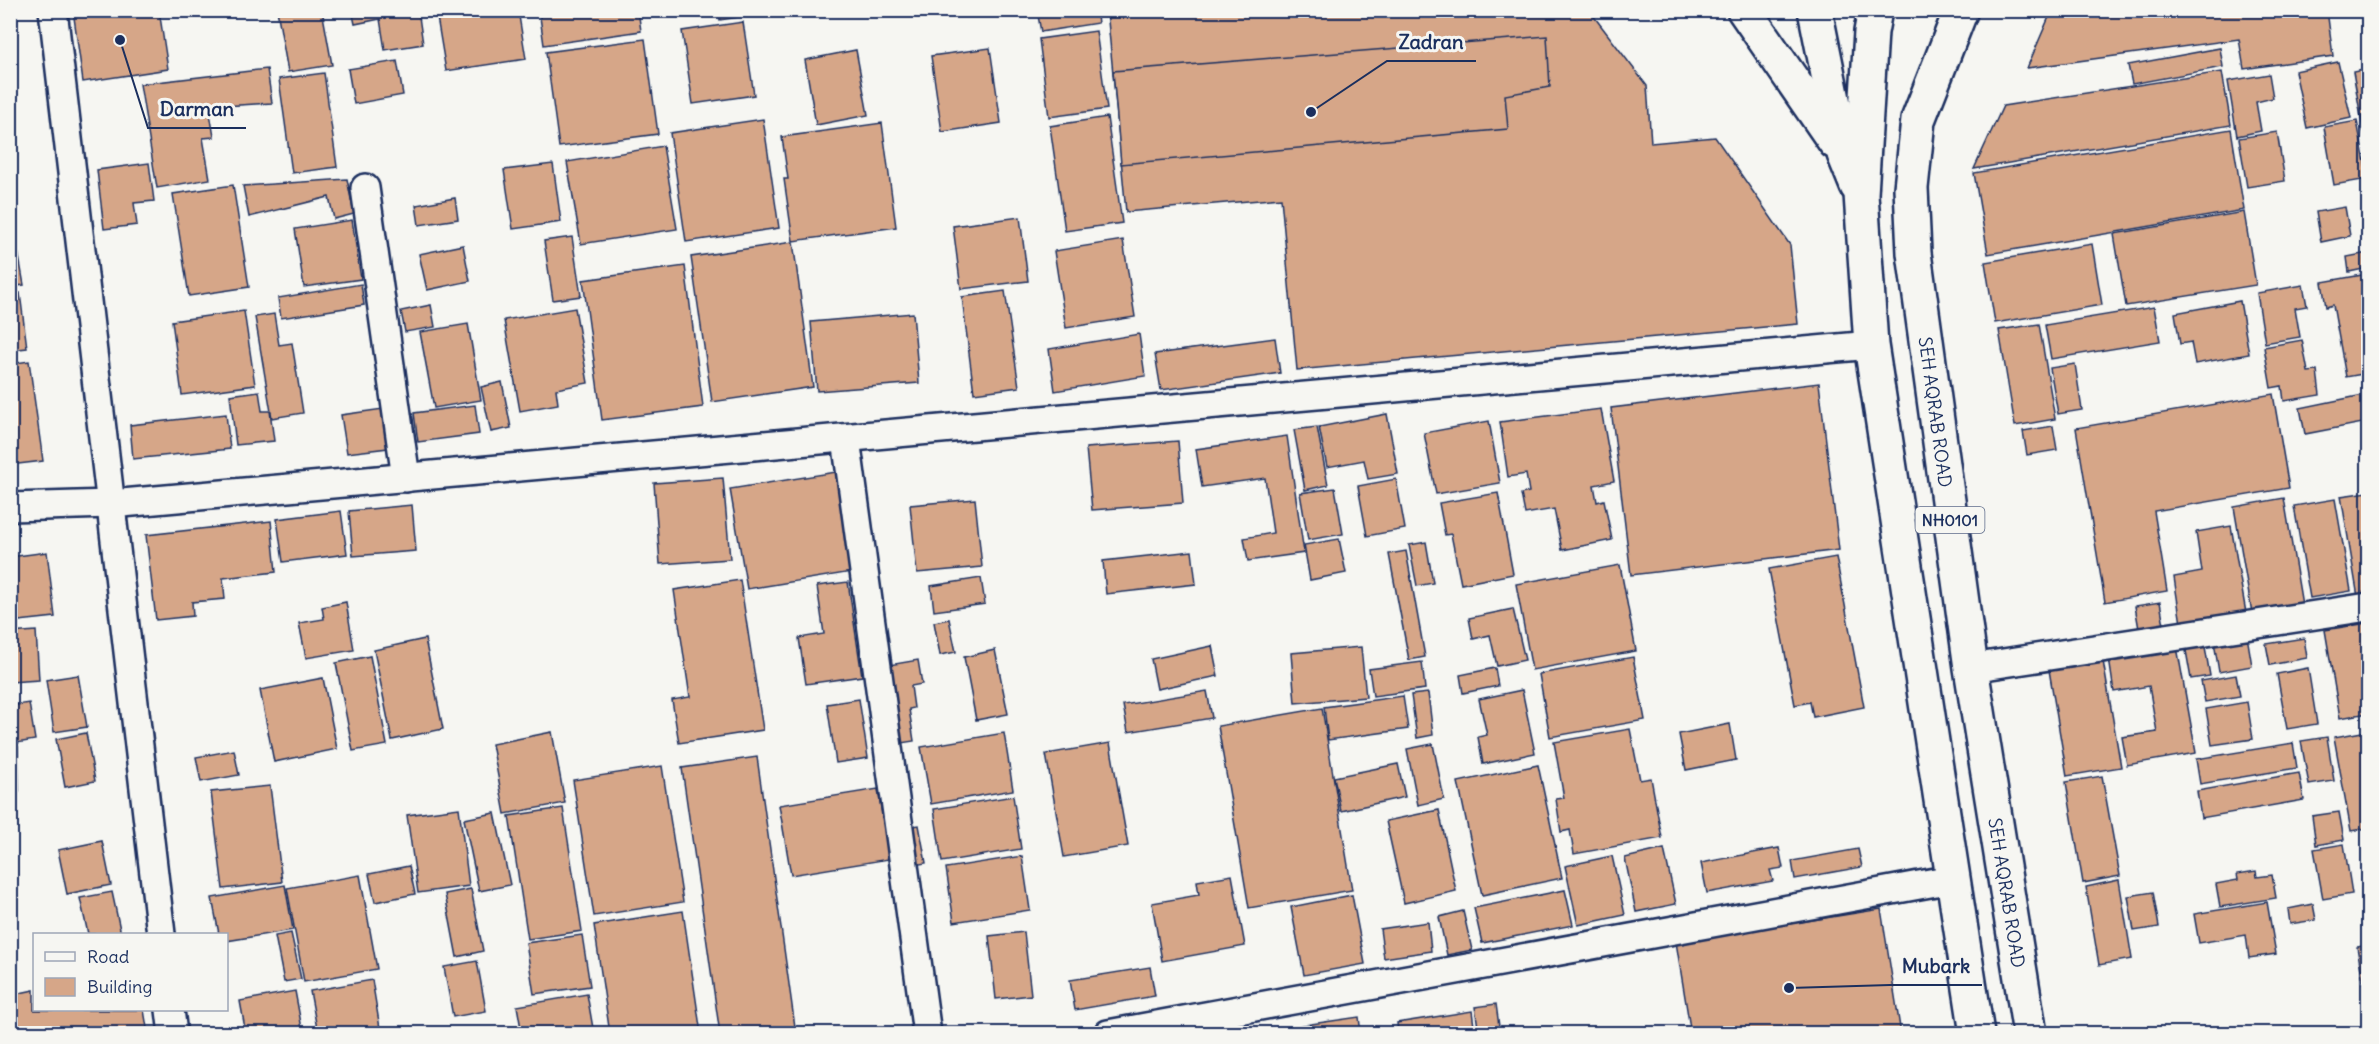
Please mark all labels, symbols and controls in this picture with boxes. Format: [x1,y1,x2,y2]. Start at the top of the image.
callout: Zadran [1387,23,1476,61]
text: Zadran [1398,29,1464,54]
callout: Darman [148,90,246,128]
text: Darman [160,96,235,121]
street label: SEH AQRAB ROAD [1914,335,1958,489]
road number: NH0101 [1916,507,1984,533]
street label: SEH AQRAB ROAD [1984,816,2031,969]
legend [33,933,228,1011]
text: Road [87,945,130,968]
callout: Mubark [1890,947,1982,985]
text: Mubark [1902,953,1970,978]
text: Building [87,975,152,998]

